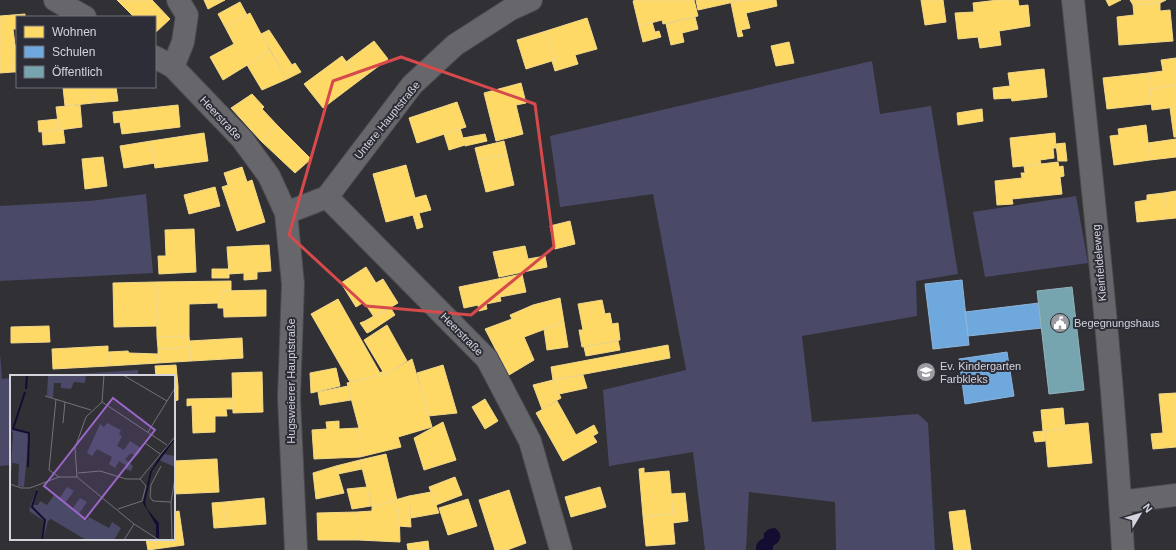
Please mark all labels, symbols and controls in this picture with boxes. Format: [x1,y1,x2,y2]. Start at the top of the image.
legend [16,16,156,88]
text: Wohnen [52,25,96,39]
text: Schulen [52,45,95,59]
text: Öffentlich [52,65,102,79]
street label: Untere Hauptstraße [352,79,422,161]
street label: Heerstraße [198,94,244,142]
street label: Kleinfeldeleweg [1090,224,1108,302]
street label: Heerstraße [438,310,486,358]
public building icon: Begegnungshaus [1049,312,1071,334]
place label: Begegnungshaus [1074,317,1160,329]
street label: Hugsweierer Hauptstraße [285,318,297,444]
place label: Ev. Kindergarten Farbkleks [940,360,1021,385]
school or university icon: Ev. Kindergarten Farbkleks [915,361,937,383]
inset map [10,375,175,540]
north arrow [1120,494,1160,534]
text: N [1141,501,1155,515]

